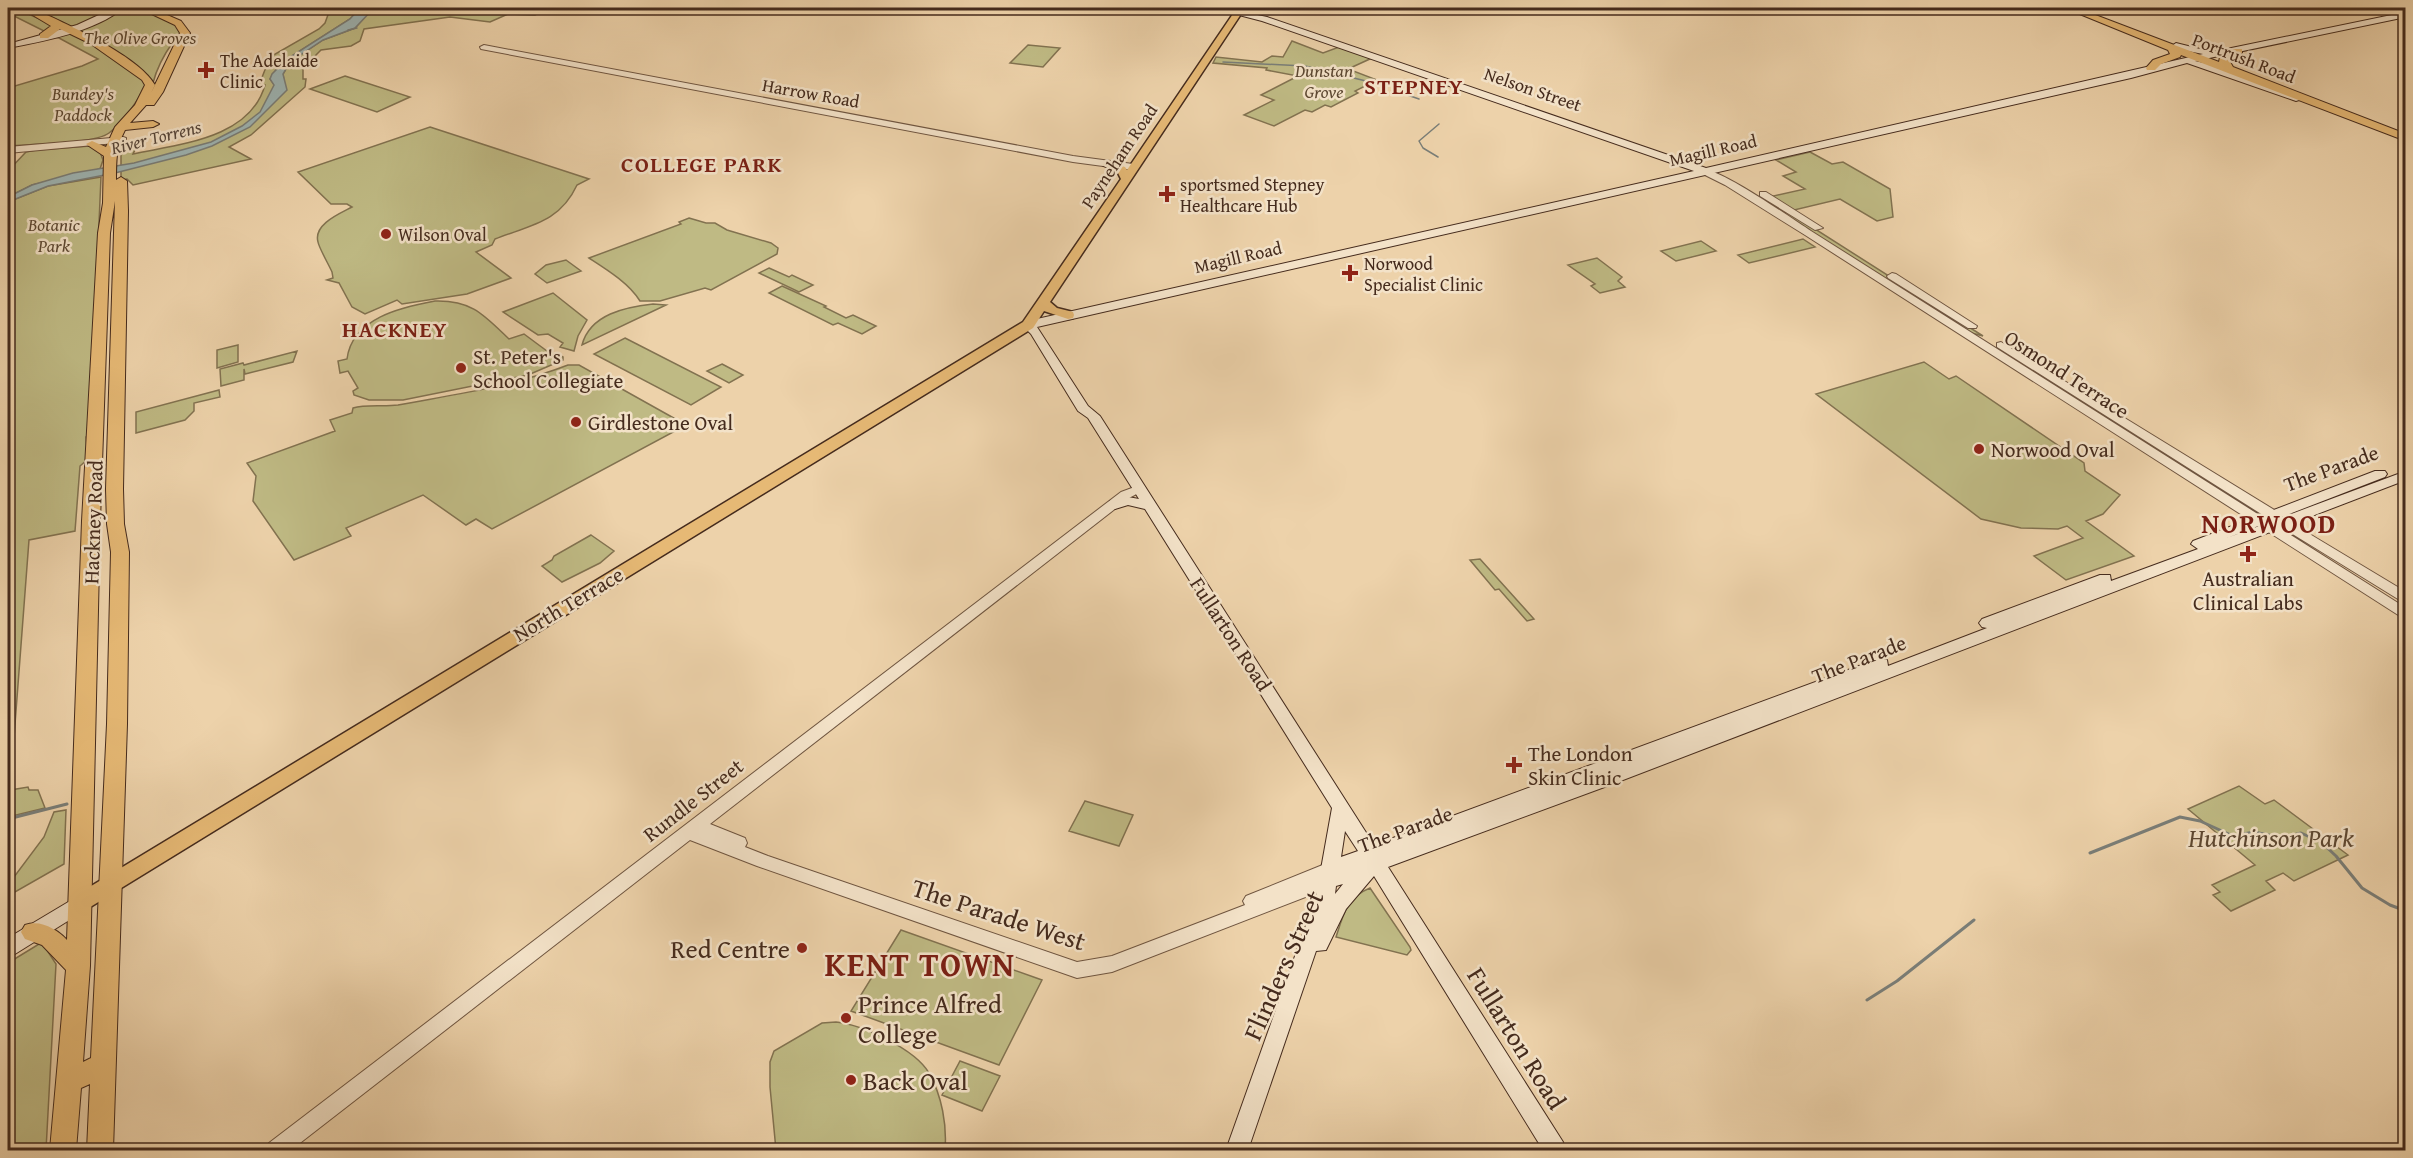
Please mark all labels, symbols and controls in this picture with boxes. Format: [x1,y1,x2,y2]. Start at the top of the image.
park label: The Olive Groves [84,24,197,51]
street label: Portrush Road [2188,26,2300,90]
place label: The Adelaide Clinic [220,47,318,95]
park label: Dunstan Grove [1294,57,1353,105]
street label: Nelson Street [1481,60,1586,118]
marker: The Adelaide Clinic [197,61,215,79]
district label: STEPNEY [1364,70,1464,102]
street label: Harrow Road [760,71,862,115]
park label: Bundey's Paddock [51,80,114,128]
street label: Payneham Road [1074,98,1164,214]
water label: River Torrens [107,113,205,162]
street label: Magill Road [1667,127,1760,173]
district label: COLLEGE PARK [621,148,783,180]
place label: sportsmed Stepney Healthcare Hub [1180,171,1325,219]
marker: sportsmed Stepney Healthcare Hub [1158,185,1176,203]
park label: Botanic Park [27,211,81,259]
place label: Wilson Oval [398,221,487,248]
marker: Wilson Oval [379,227,393,241]
street label: Magill Road [1192,234,1285,280]
place label: Norwood Specialist Clinic [1364,250,1483,298]
marker: Norwood Specialist Clinic [1341,264,1359,282]
district label: HACKNEY [342,313,448,345]
street label: Osmond Terrace [1998,322,2136,426]
place label: St. Peter's School Collegiate [473,341,623,396]
marker: St. Peter's School Collegiate [454,361,468,375]
place label: Girdlestone Oval [588,407,733,438]
marker: Girdlestone Oval [569,415,583,429]
place label: Norwood Oval [1991,434,2115,465]
street label: The Parade [2279,437,2383,499]
marker: Norwood Oval [1972,442,1986,456]
street label: Hackney Road [75,459,111,585]
district label: NORWOOD [2201,503,2337,543]
marker: Australian Clinical Labs [2239,545,2257,563]
street label: North Terrace [507,559,629,649]
place label: Australian Clinical Labs [2193,563,2303,618]
street label: Fullarton Road [1182,571,1280,698]
street label: The Parade [1807,627,1911,691]
place label: The London Skin Clinic [1528,738,1633,793]
street label: Rundle Street [636,751,750,849]
marker: The London Skin Clinic [1505,756,1523,774]
street label: The Parade [1353,798,1457,860]
park label: Hutchinson Park [2187,818,2354,857]
street label: The Parade West [907,868,1091,960]
street label: Flinders Street [1233,884,1333,1046]
place label: Red Centre [671,929,790,968]
district label: KENT TOWN [824,940,1016,988]
marker: Red Centre [795,941,809,955]
street label: Fullarton Road [1458,959,1576,1117]
place label: Prince Alfred College [858,984,1002,1053]
marker: Prince Alfred College [839,1011,853,1025]
place label: Back Oval [863,1061,968,1100]
marker: Back Oval [844,1073,858,1087]

